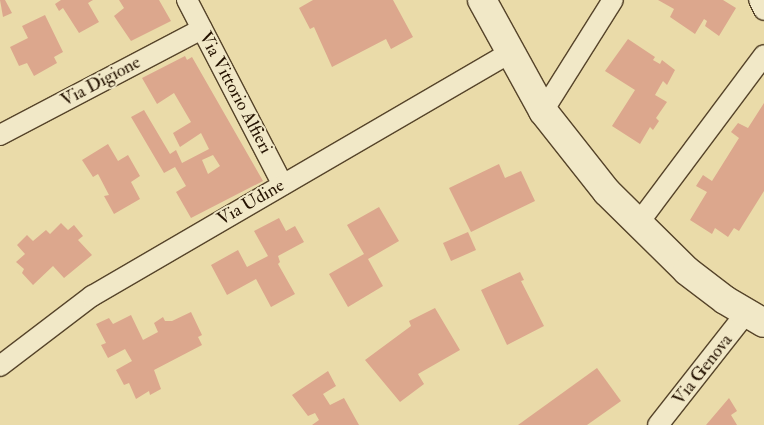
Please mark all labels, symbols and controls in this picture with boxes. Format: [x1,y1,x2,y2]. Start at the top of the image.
street label: Via Vittorio Alfieri [194,28,276,158]
street label: Via Digione [57,52,145,112]
street label: Via Udine [214,175,288,231]
street label: Via Genova [669,330,737,410]

